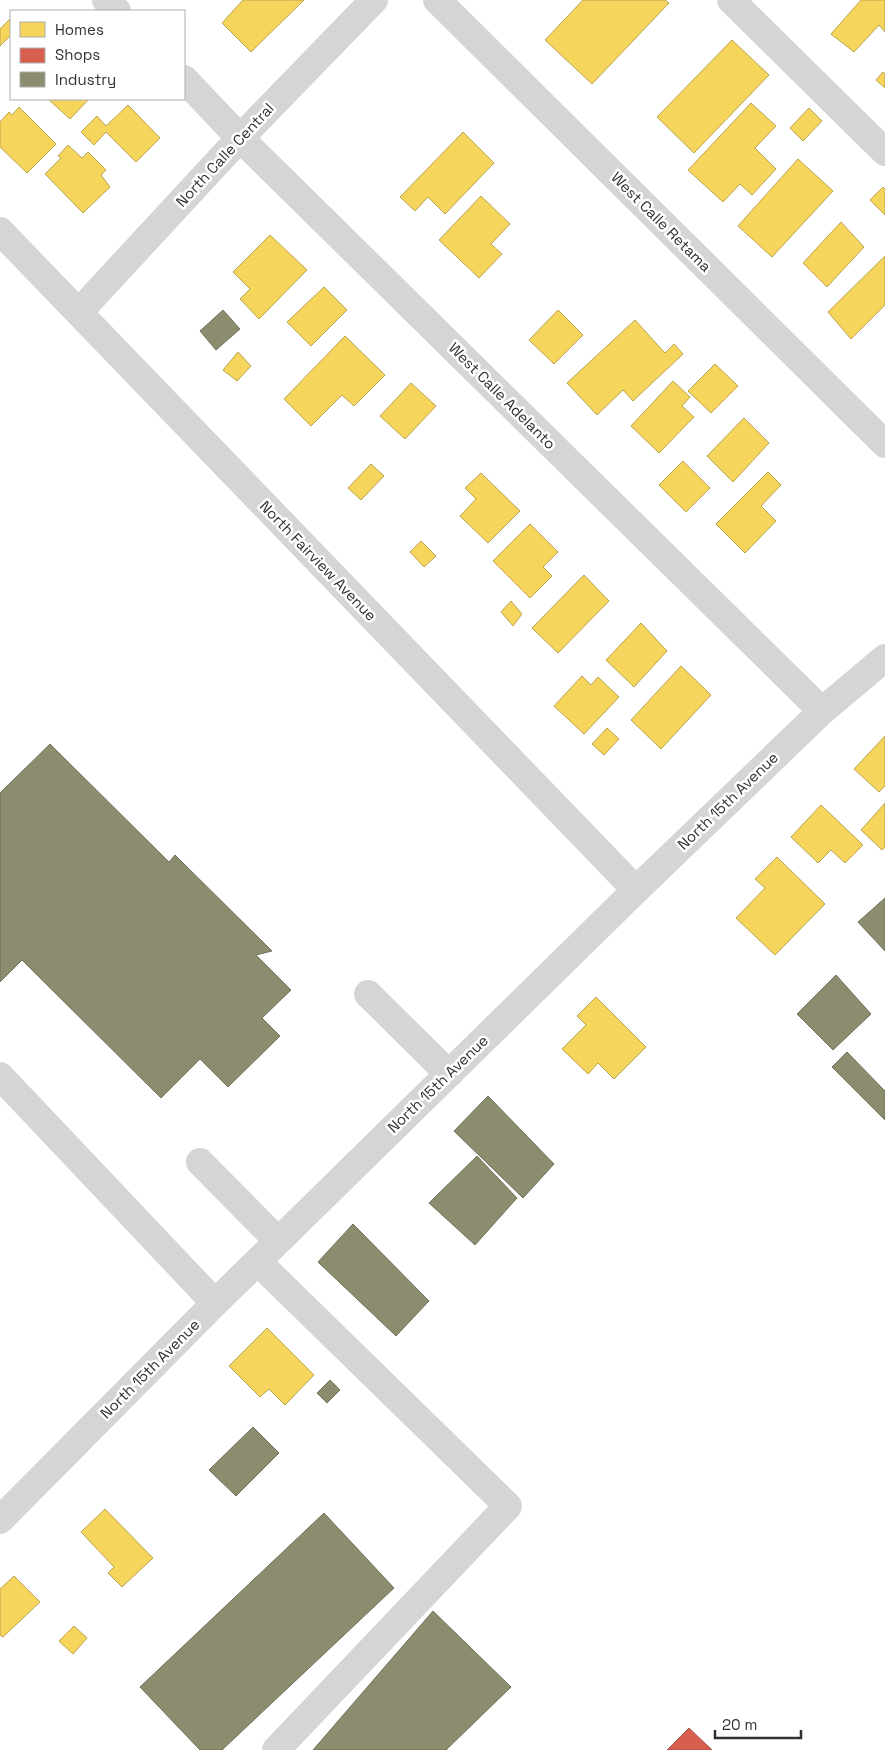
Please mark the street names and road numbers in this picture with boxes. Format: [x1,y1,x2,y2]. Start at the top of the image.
street label: North Calle Central [172,99,278,211]
street label: West Calle Retama [607,168,716,276]
street label: West Calle Adelanto [445,338,560,453]
street label: North Fairview Avenue [256,497,381,625]
street label: North 15th Avenue [673,748,782,854]
street label: North 15th Avenue [383,1031,492,1137]
street label: North 15th Avenue [96,1315,203,1422]

